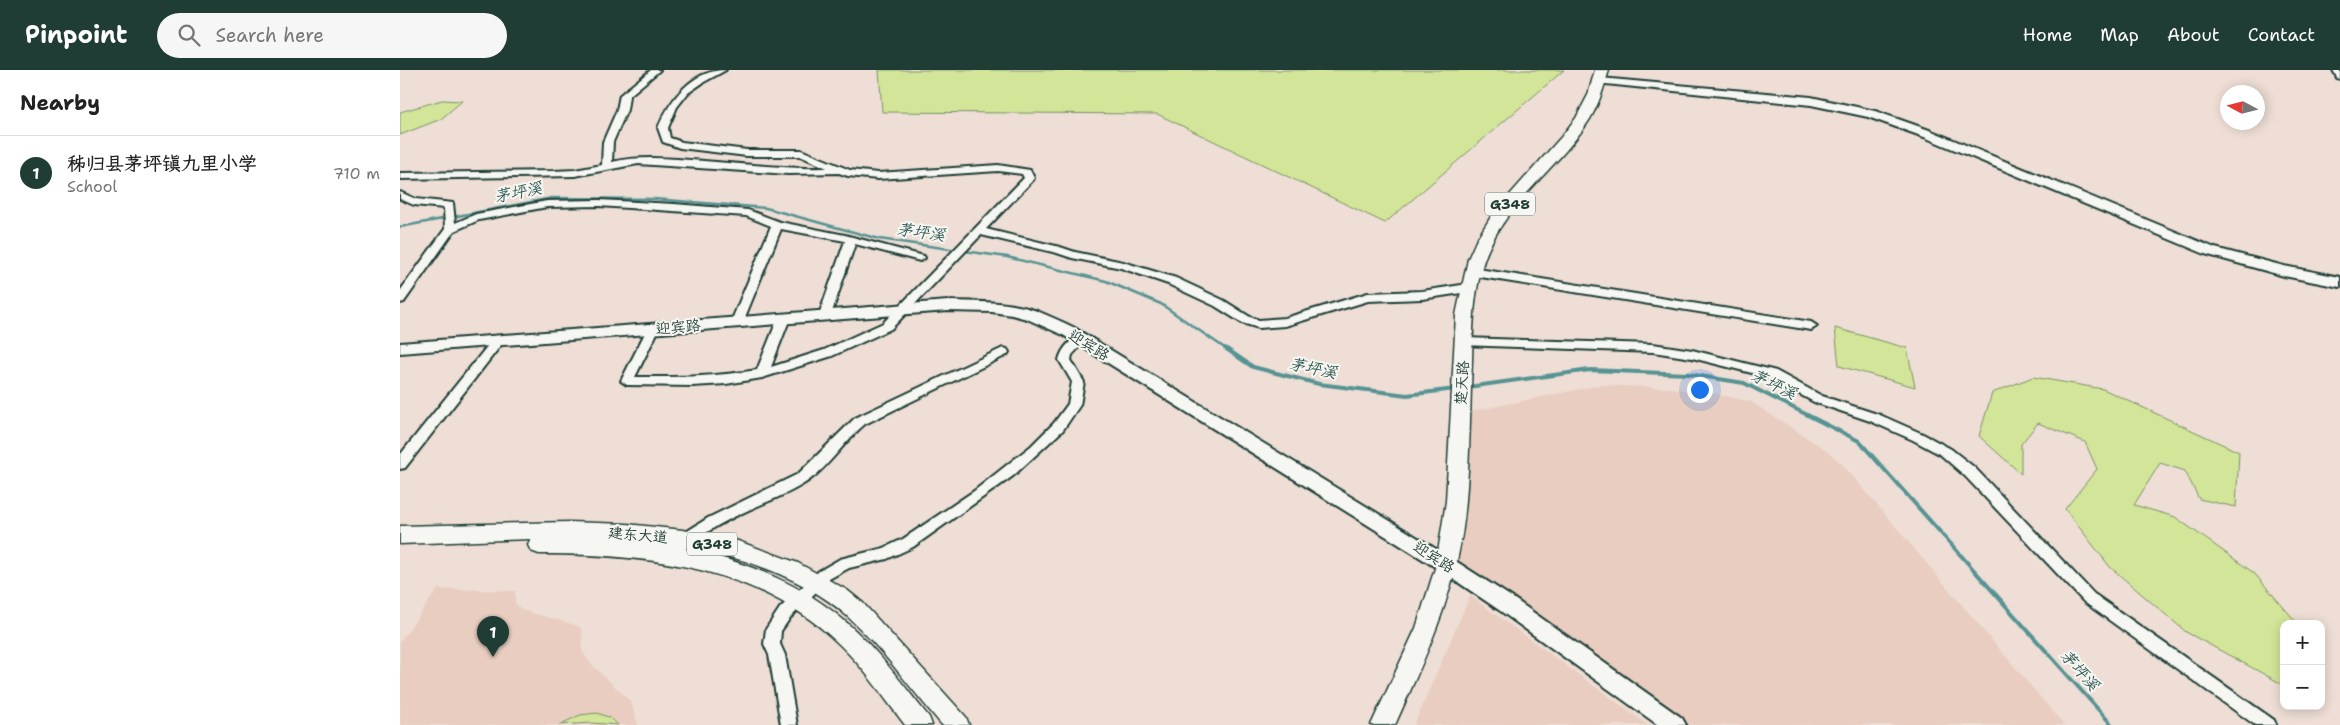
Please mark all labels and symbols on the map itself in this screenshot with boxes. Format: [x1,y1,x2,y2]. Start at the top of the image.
north arrow [2220,85,2265,130]
water label: 茅坪溪 [492,177,545,207]
road number: G348 [1485,192,1535,216]
water label: 茅坪溪 [896,218,947,246]
street label: 迎宾路 [655,315,701,339]
street label: 迎宾路 [1065,325,1113,365]
water label: 茅坪溪 [1287,353,1340,383]
street label: 楚天路 [1451,360,1473,406]
water label: 茅坪溪 [1748,364,1801,404]
your location [1687,377,1713,403]
street label: 建东大道 [607,522,669,548]
road number: G348 [687,532,737,556]
street label: 迎宾路 [1410,537,1458,577]
pin: 1 [477,616,509,657]
water label: 茅坪溪 [2056,645,2105,696]

